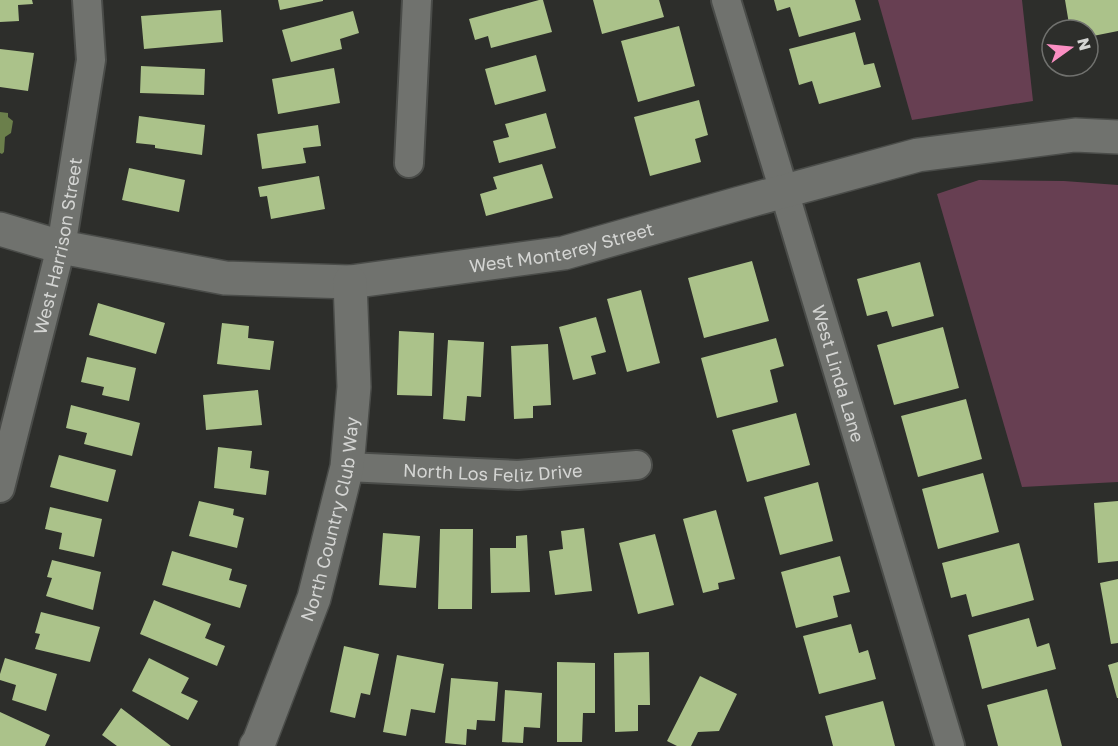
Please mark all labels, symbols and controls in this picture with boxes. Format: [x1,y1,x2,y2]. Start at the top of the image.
north arrow [1040,18,1100,78]
text: N [1073,36,1096,53]
street label: West Harrison Street [28,156,86,337]
street label: West Monterey Street [468,217,656,277]
street label: West Linda Lane [808,302,869,445]
street label: North Country Club Way [295,416,362,624]
street label: North Los Feliz Drive [403,459,583,486]

